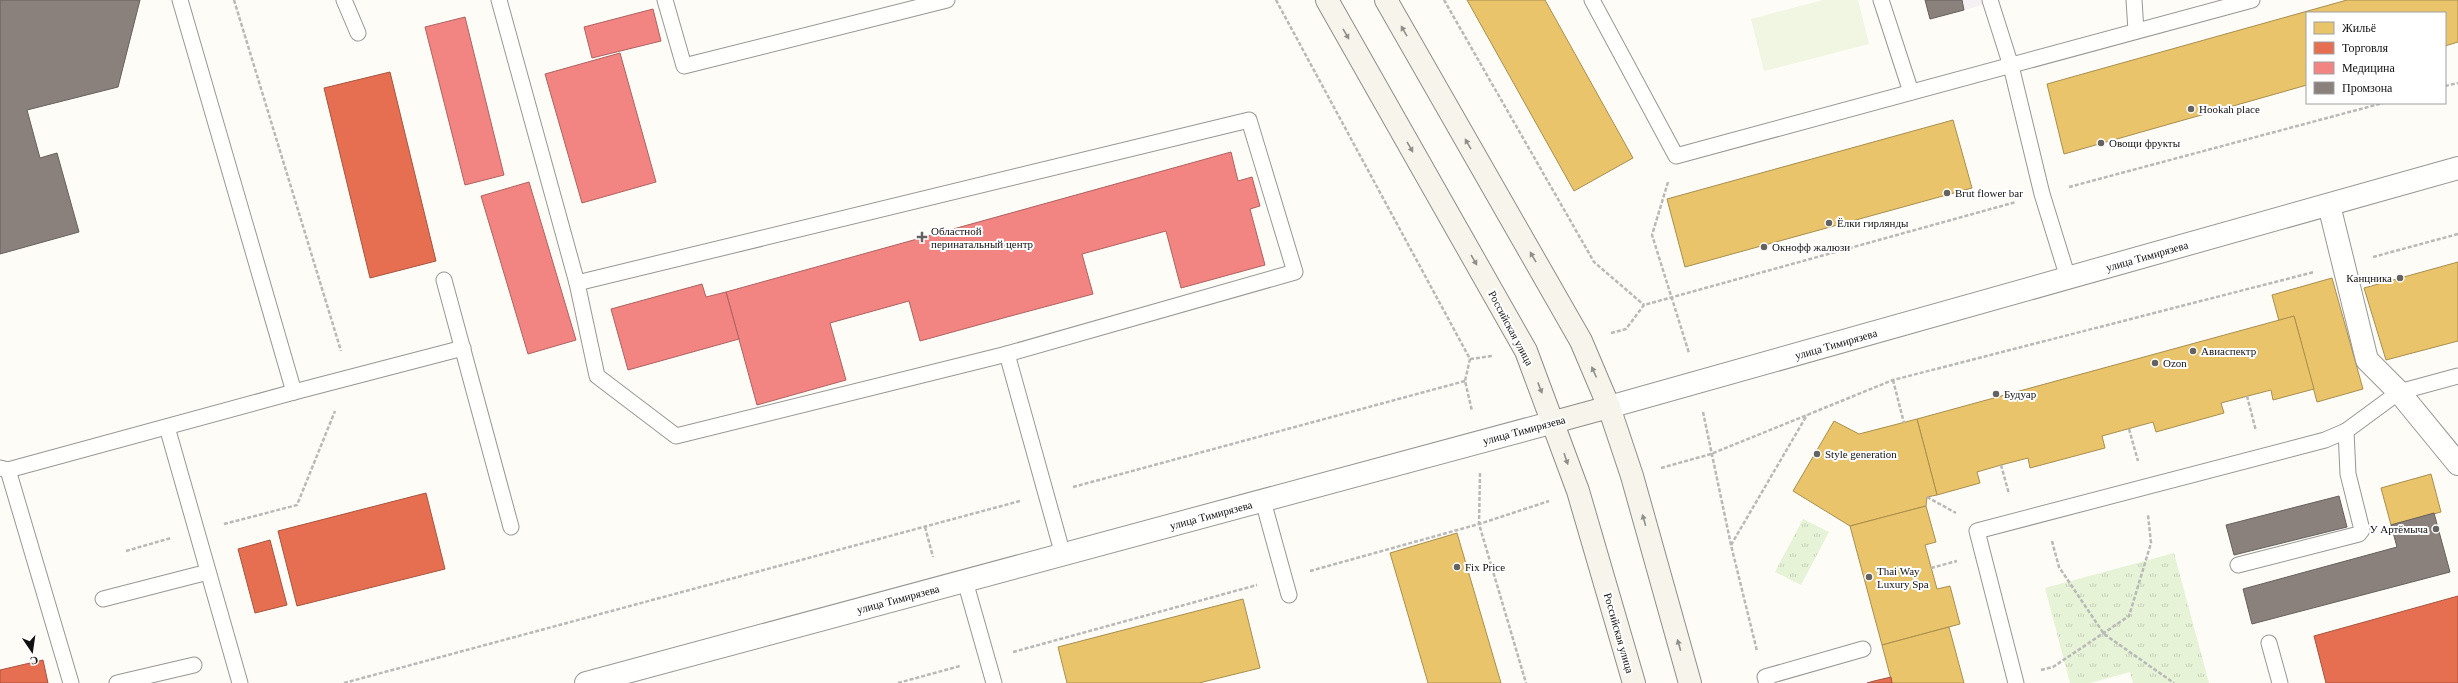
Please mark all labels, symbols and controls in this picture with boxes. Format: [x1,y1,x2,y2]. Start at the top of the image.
legend [2306,12,2446,104]
text: Жильё [2342,21,2376,35]
one-way arrow [1401,25,1407,37]
one-way arrow [1342,28,1349,40]
text: Торговля [2342,41,2389,55]
text: Медицина [2342,61,2395,75]
text: Промзона [2342,81,2393,95]
place label: Hookah place [2199,103,2260,115]
marker: Hookah place [2186,104,2196,114]
place label: Овощи фрукты [2109,137,2181,149]
one-way arrow [1465,138,1472,150]
marker: Овощи фрукты [2096,138,2106,148]
one-way arrow [1407,141,1413,153]
place label: Brut flower bar [1955,187,2023,199]
marker: Brut flower bar [1942,188,1952,198]
place label: Ёлки гирлянды [1837,217,1909,229]
marker: Ёлки гирлянды [1824,218,1834,228]
place label: Областной перинатальный центр [931,225,1034,250]
marker: Областной перинатальный центр [916,231,928,243]
street label: улица Тимирязева [2105,239,2190,273]
place label: Окнофф жалюзи [1772,241,1850,253]
marker: Окнофф жалюзи [1759,242,1769,252]
one-way arrow [1529,251,1536,263]
one-way arrow [1471,254,1478,266]
place label: Канцника [2346,272,2392,284]
marker: Канцника [2395,273,2405,283]
street label: Российская улица [1486,289,1536,368]
street label: улица Тимирязева [1794,327,1879,361]
place label: Авиаспектр [2201,345,2257,357]
marker: Авиаспектр [2188,346,2198,356]
place label: Ozon [2163,357,2187,369]
marker: Ozon [2150,358,2160,368]
one-way arrow [1591,366,1597,377]
one-way arrow [1538,382,1544,394]
place label: Будуар [2004,388,2037,400]
marker: Будуар [1991,389,2001,399]
street label: улица Тимирязева [1481,413,1567,447]
place label: Style generation [1825,448,1897,460]
marker: Style generation [1812,449,1822,459]
one-way arrow [1564,453,1570,465]
street label: улица Тимирязева [1168,498,1254,532]
one-way arrow [1641,514,1647,526]
place label: У Артёмыча [2370,523,2428,535]
marker: У Артёмыча [2431,524,2441,534]
place label: Fix Price [1465,561,1505,573]
marker: Fix Price [1452,562,1462,572]
place label: Thai Way Luxury Spa [1877,565,1929,590]
marker: Thai Way Luxury Spa [1864,572,1874,582]
street label: улица Тимирязева [855,582,941,616]
street label: Российская улица [1602,591,1636,675]
north arrow [12,631,52,671]
one-way arrow [1676,639,1682,652]
text: С [29,654,39,667]

